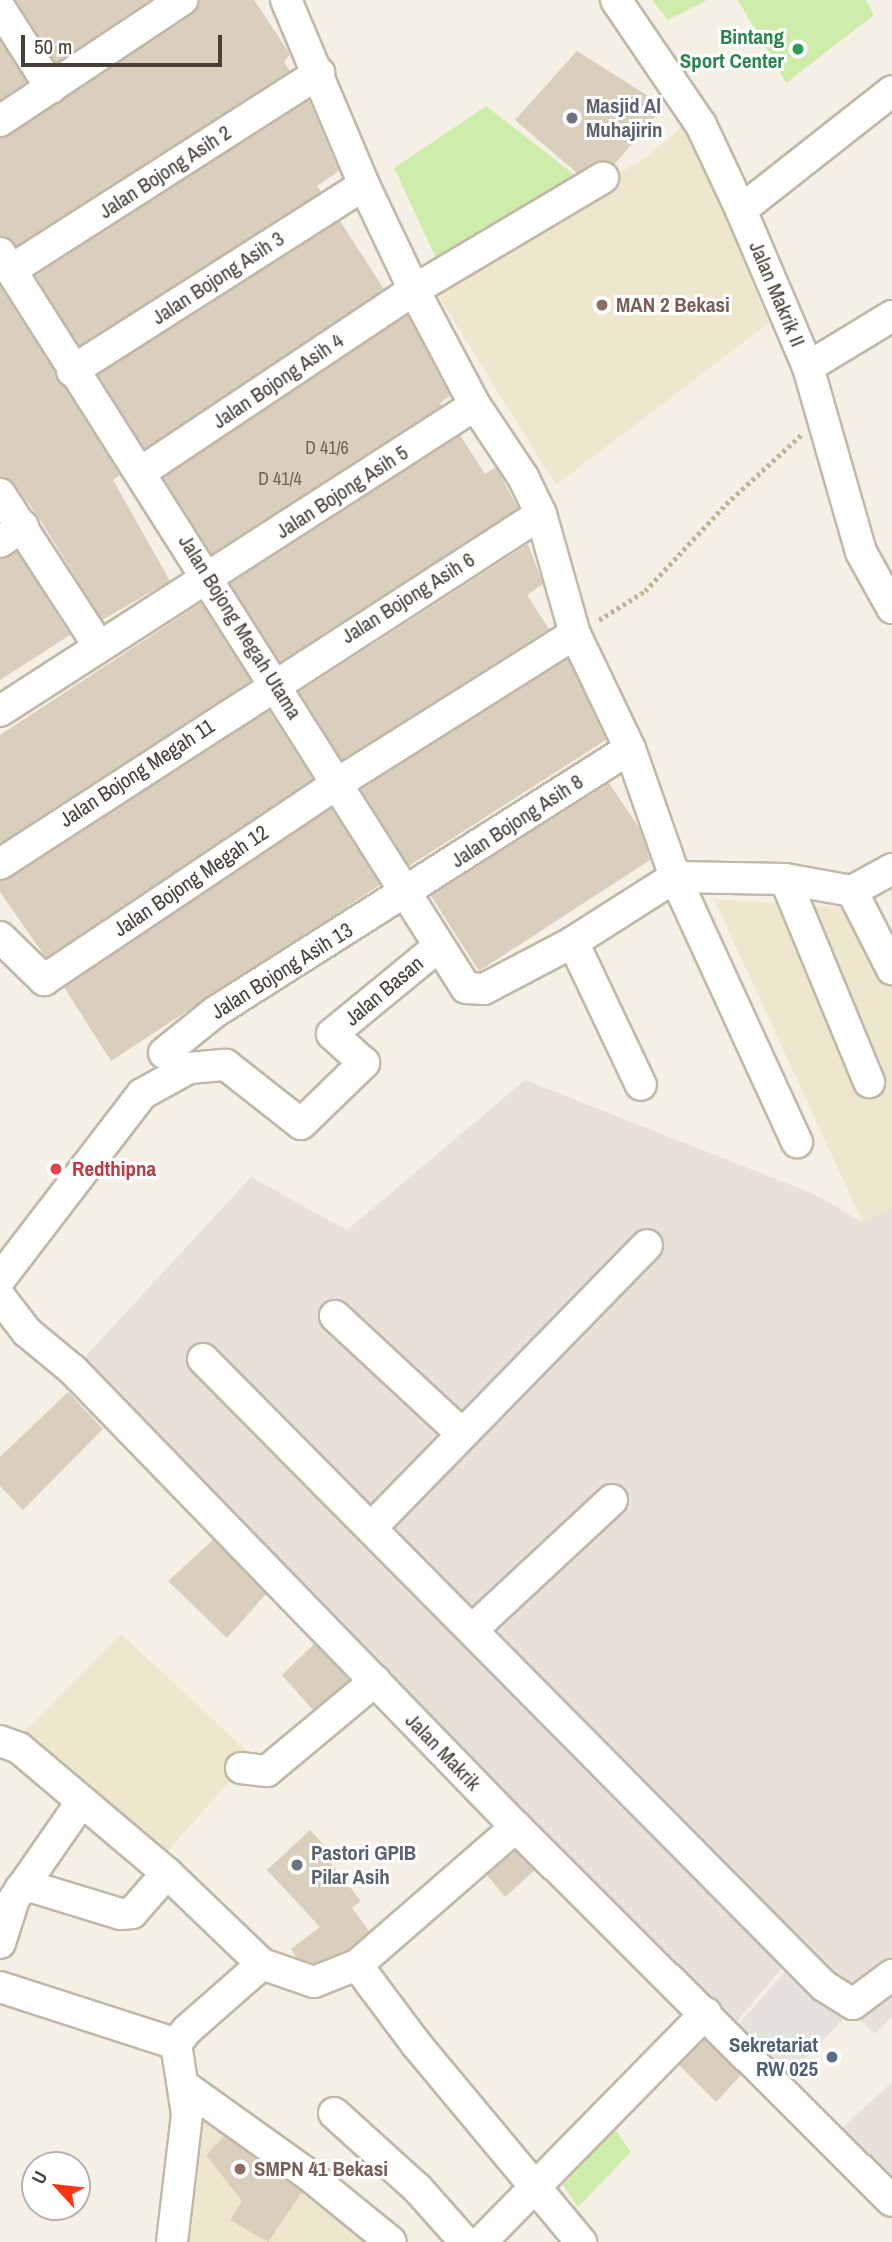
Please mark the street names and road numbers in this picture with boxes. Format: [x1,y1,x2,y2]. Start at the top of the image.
street label: Jalan Bojong Asih 2 [94,120,236,224]
street label: Jalan Bojong Asih 3 [147,226,289,330]
street label: Jalan Makrik II [744,238,810,350]
street label: Jalan Bojong Asih 4 [207,328,349,434]
street label: Jalan Bojong Asih 5 [271,440,413,544]
street label: Jalan Bojong Megah Utama [173,530,307,724]
street label: Jalan Bojong Asih 6 [336,547,480,649]
street label: Jalan Bojong Megah 11 [55,714,219,832]
street label: Jalan Bojong Asih 8 [446,769,588,873]
street label: Jalan Bojong Megah 12 [109,820,273,942]
street label: Jalan Bojong Asih 13 [206,917,358,1025]
street label: Jalan Basan [340,951,428,1031]
street label: Jalan Makrik [400,1708,486,1796]

